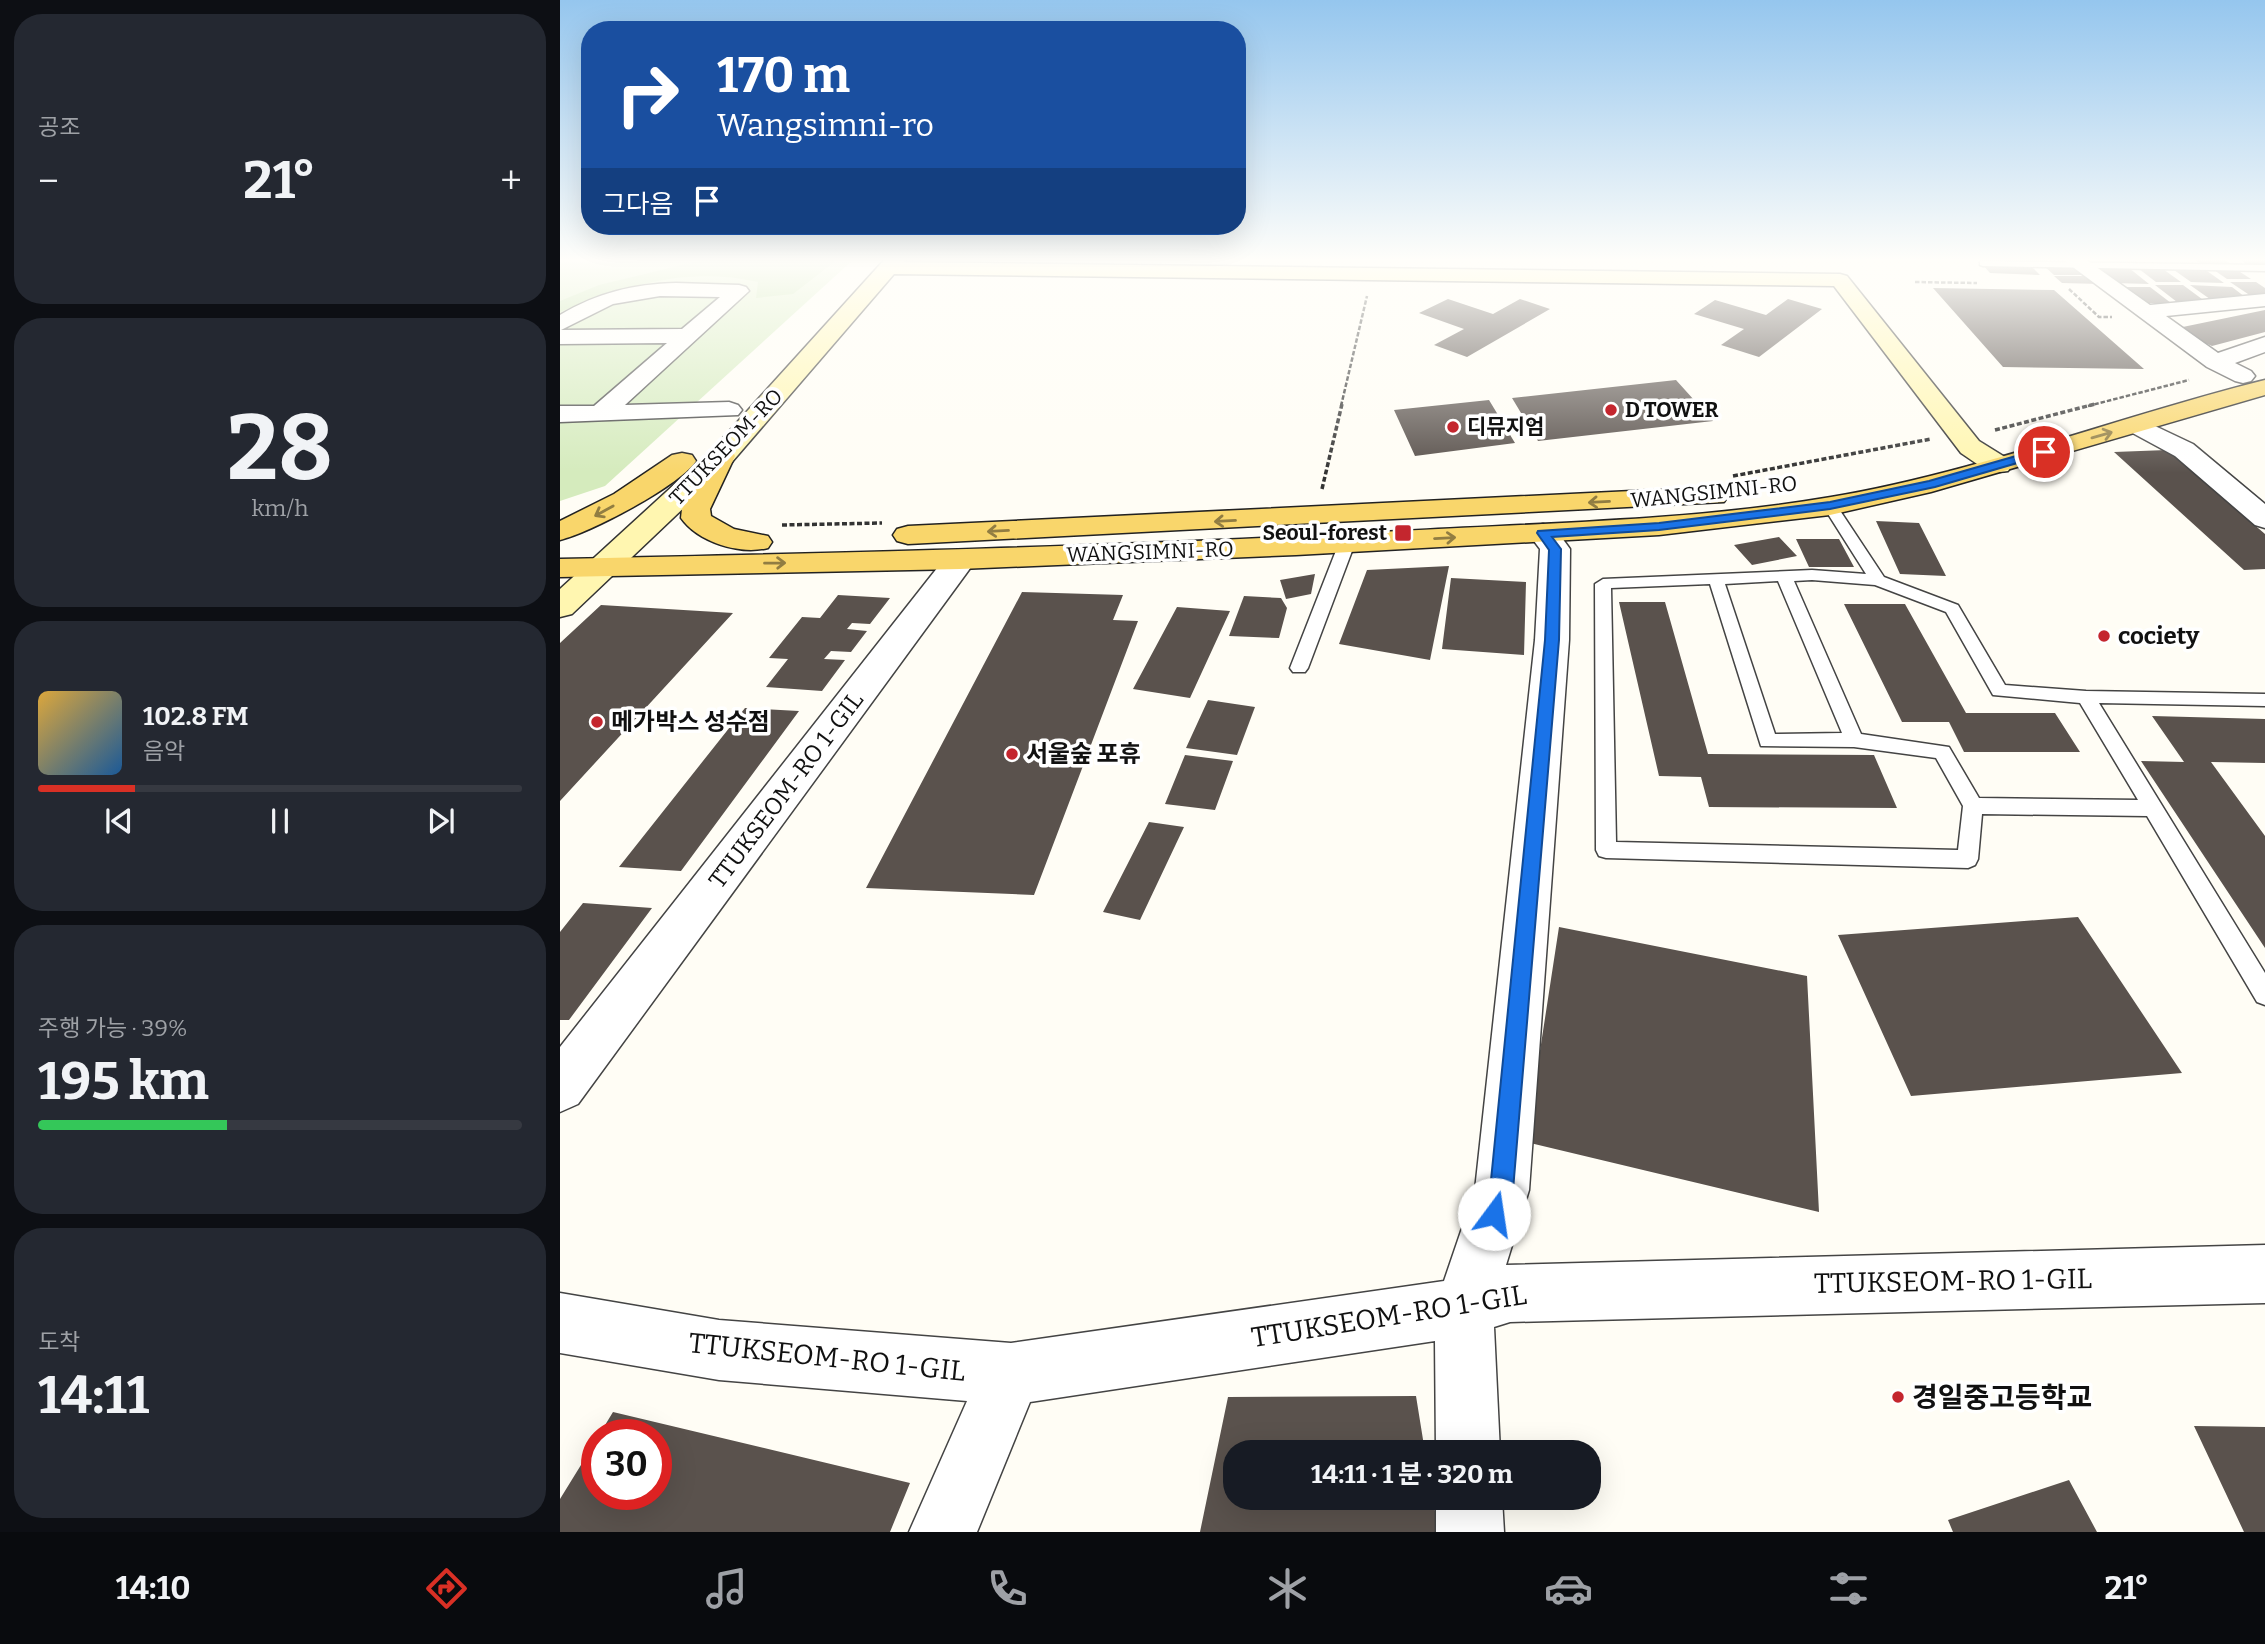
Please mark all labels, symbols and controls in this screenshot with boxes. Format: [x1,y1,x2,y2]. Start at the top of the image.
text: 170 m [717,46,850,105]
icon: right [602,49,693,140]
text: Wangsimni-ro [717,106,934,144]
text: 공조 [38,113,80,141]
text: 21° [243,149,316,212]
text: − [38,158,59,204]
text: + [500,158,522,204]
icon: arrive [688,182,726,220]
text: 그다음 [602,189,674,220]
street label: TTUKSEOM-RO [664,383,788,511]
text: 28 [227,394,333,503]
place label: D TOWER [1625,397,1719,423]
marker: D TOWER [1603,402,1619,418]
place label: 디뮤지엄 [1467,414,1544,440]
marker: 디뮤지엄 [1445,419,1461,435]
pin [2014,422,2074,482]
one-way arrow [2091,427,2113,440]
icon: arrive [2025,433,2063,471]
street label: WANGSIMNI-RO [1630,470,1798,514]
text: km/h [252,494,308,522]
one-way arrow [1589,496,1611,509]
one-way arrow [594,505,615,518]
one-way arrow [1214,514,1237,527]
place label: Seoul-forest [1262,520,1388,546]
marker: Seoul-forest [1393,523,1413,543]
one-way arrow [987,525,1010,538]
one-way arrow [1433,531,1455,544]
street label: WANGSIMNI-RO [1066,536,1234,568]
one-way arrow [763,557,786,570]
place label: cociety [2118,622,2200,650]
marker: cociety [2096,628,2112,644]
street label: TTUKSEOM-RO 1-GIL [703,686,869,894]
text: 102.8 FM [143,701,249,732]
place label: 메가박스 성수점 [611,708,770,736]
marker: 메가박스 성수점 [589,714,605,730]
text: 음악 [143,737,185,765]
place label: 서울숲 포휴 [1026,740,1141,768]
marker: 서울숲 포휴 [1004,746,1020,762]
icon: previous [100,802,138,840]
icon: pause [261,802,299,840]
icon: next [422,802,460,840]
text: 주행 가능 · 39% [38,1014,187,1042]
text: 195 km [38,1050,209,1113]
position arrow [1457,1177,1531,1251]
street label: TTUKSEOM-RO 1-GIL [1814,1262,2092,1300]
street label: TTUKSEOM-RO 1-GIL [1249,1278,1529,1354]
street label: TTUKSEOM-RO 1-GIL [687,1326,967,1388]
text: 도착 [38,1328,80,1356]
text: 14:11 [38,1364,149,1427]
place label: 경일중고등학교 [1912,1381,2092,1414]
marker: 경일중고등학교 [1890,1389,1906,1405]
speed limit sign: 30 [581,1419,672,1510]
text: 14:11 · 1 분 · 320 m [1311,1459,1513,1490]
icon: directions [422,1564,471,1613]
icon: music [702,1564,751,1613]
icon: phone [983,1564,1032,1613]
icon: climate [1263,1564,1312,1613]
icon: car [1544,1564,1593,1613]
icon: filters [1824,1564,1873,1613]
text: 14:10 [116,1569,191,1607]
text: 21° [2105,1569,2149,1607]

